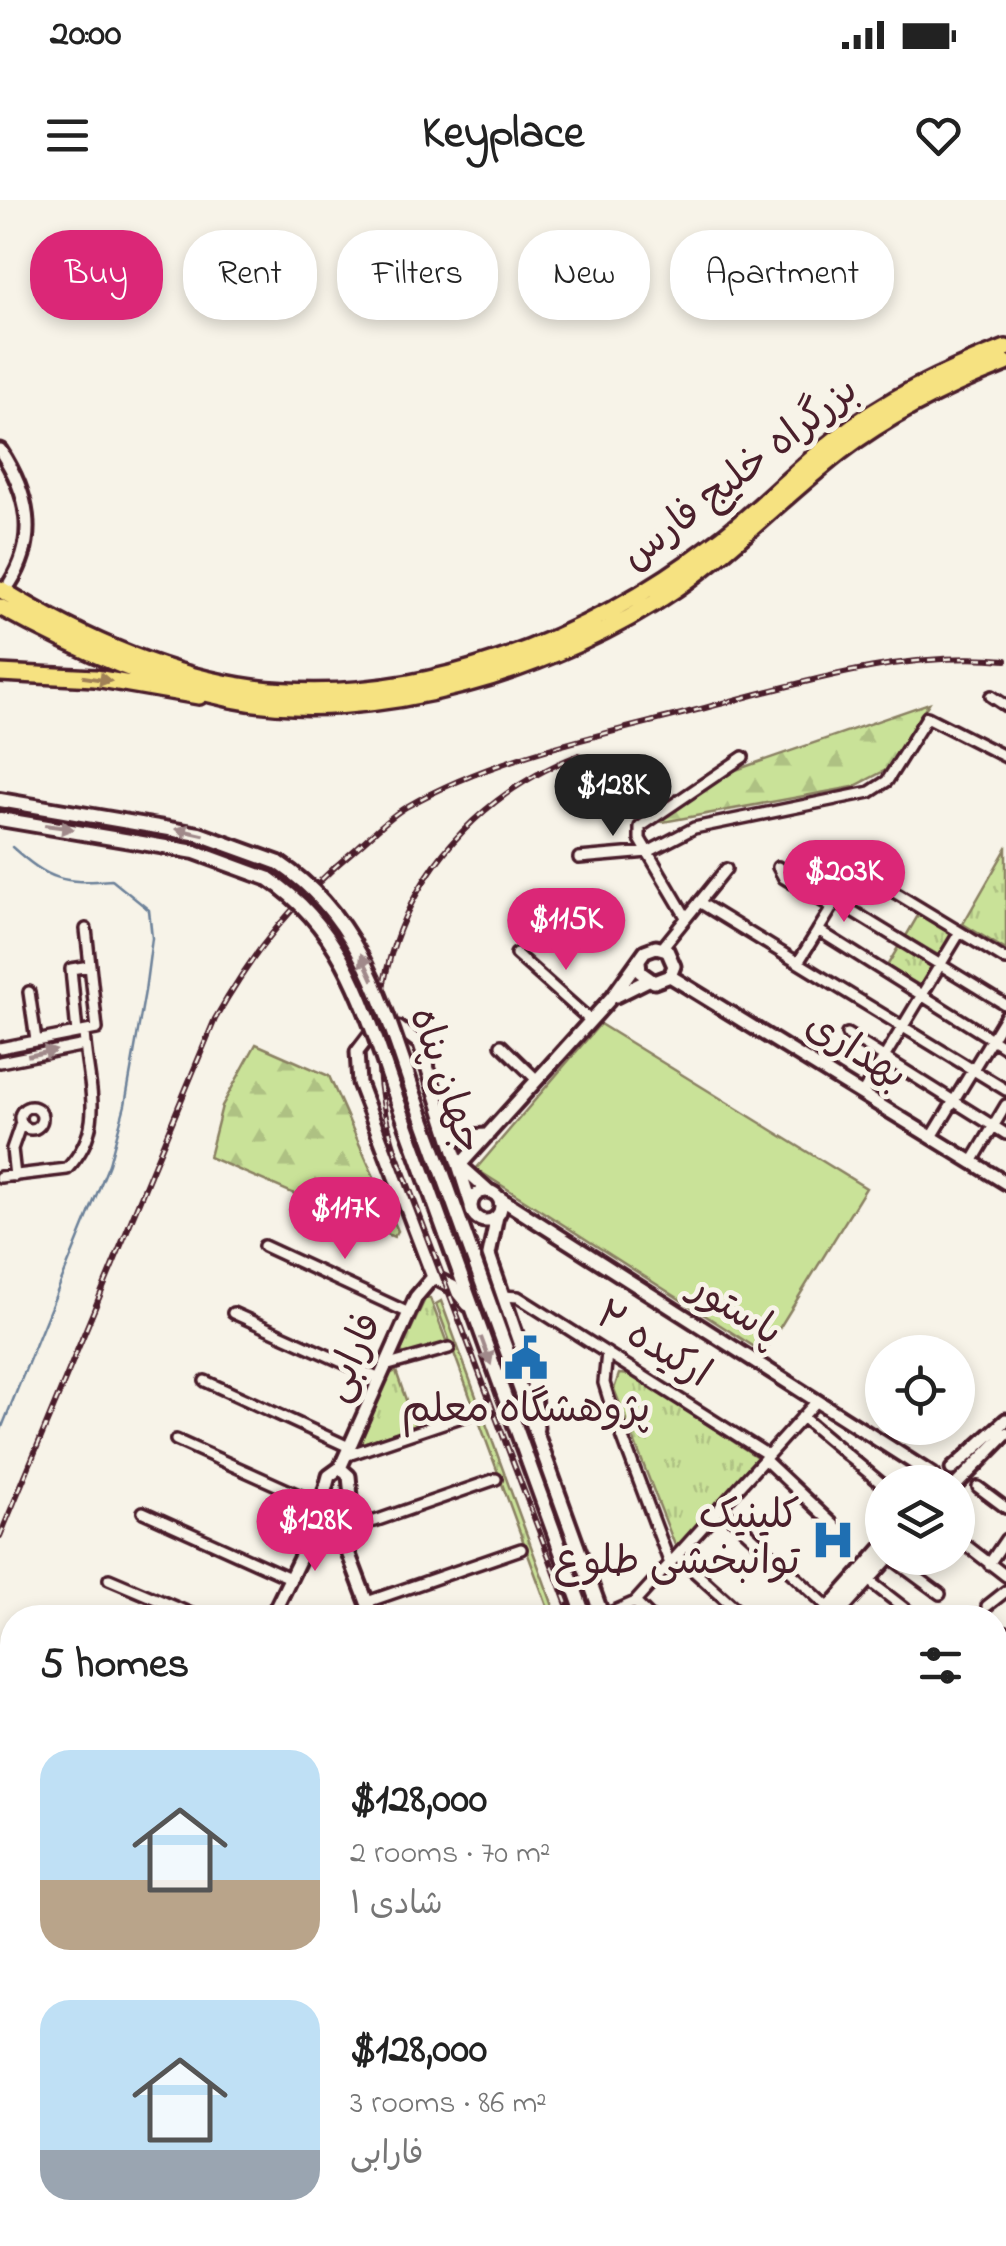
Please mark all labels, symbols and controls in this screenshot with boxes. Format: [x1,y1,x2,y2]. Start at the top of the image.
text: 20:00 [50,7,121,63]
text: Keyplace [422,102,584,168]
icon: menu [40,108,95,163]
icon: heart [911,108,966,163]
chip: Buy [30,230,163,320]
chip: Rent [183,230,317,320]
chip: Filters [337,230,498,320]
chip: New [518,230,650,320]
chip: Apartment [670,230,894,320]
street label: بزرگراه خلیج فارس [610,363,872,587]
one-way arrow [82,672,113,687]
pin: $128K [543,754,683,839]
text: $128K [577,763,649,810]
one-way arrow [44,820,75,836]
one-way arrow [174,824,205,840]
pin: $203K [774,840,914,925]
text: $203K [805,849,883,896]
pin: $115K [496,888,636,973]
text: $115K [529,897,603,944]
one-way arrow [359,952,376,981]
street label: بهداری [793,998,917,1106]
street label: جهان پناه [391,1000,497,1162]
one-way arrow [27,1045,58,1061]
pin: $117K [275,1177,415,1262]
text: $117K [311,1186,379,1233]
street label: پاستور [675,1259,793,1363]
street label: ارکیده ۲ [583,1287,721,1405]
street label: فارابی [308,1304,400,1412]
public building icon: پژوهشگاه معلم [502,1334,550,1382]
map controls [865,1335,975,1575]
button: locate [865,1335,975,1445]
one-way arrow [479,1336,495,1366]
place label: پژوهشگاه معلم [402,1382,651,1441]
button: layers [865,1465,975,1575]
place label: کلینیک توانبخشی طلوع [554,1488,800,1593]
pin: $128K [245,1489,385,1574]
text: $128K [279,1498,351,1545]
hospital icon: کلینیک توانبخشی طلوع [809,1516,857,1564]
text: 5 homes [40,1635,189,1696]
icon: filters [913,1638,968,1693]
text: $128,000 [350,1770,487,1831]
icon: home [120,1790,240,1910]
text: 2 rooms · 70 m² [350,1831,550,1878]
text: شادی ۱ [350,1882,443,1929]
text: $128,000 [350,2020,487,2081]
icon: home [120,2040,240,2160]
text: 3 rooms · 86 m² [350,2081,547,2128]
text: فارابی [350,2132,424,2179]

